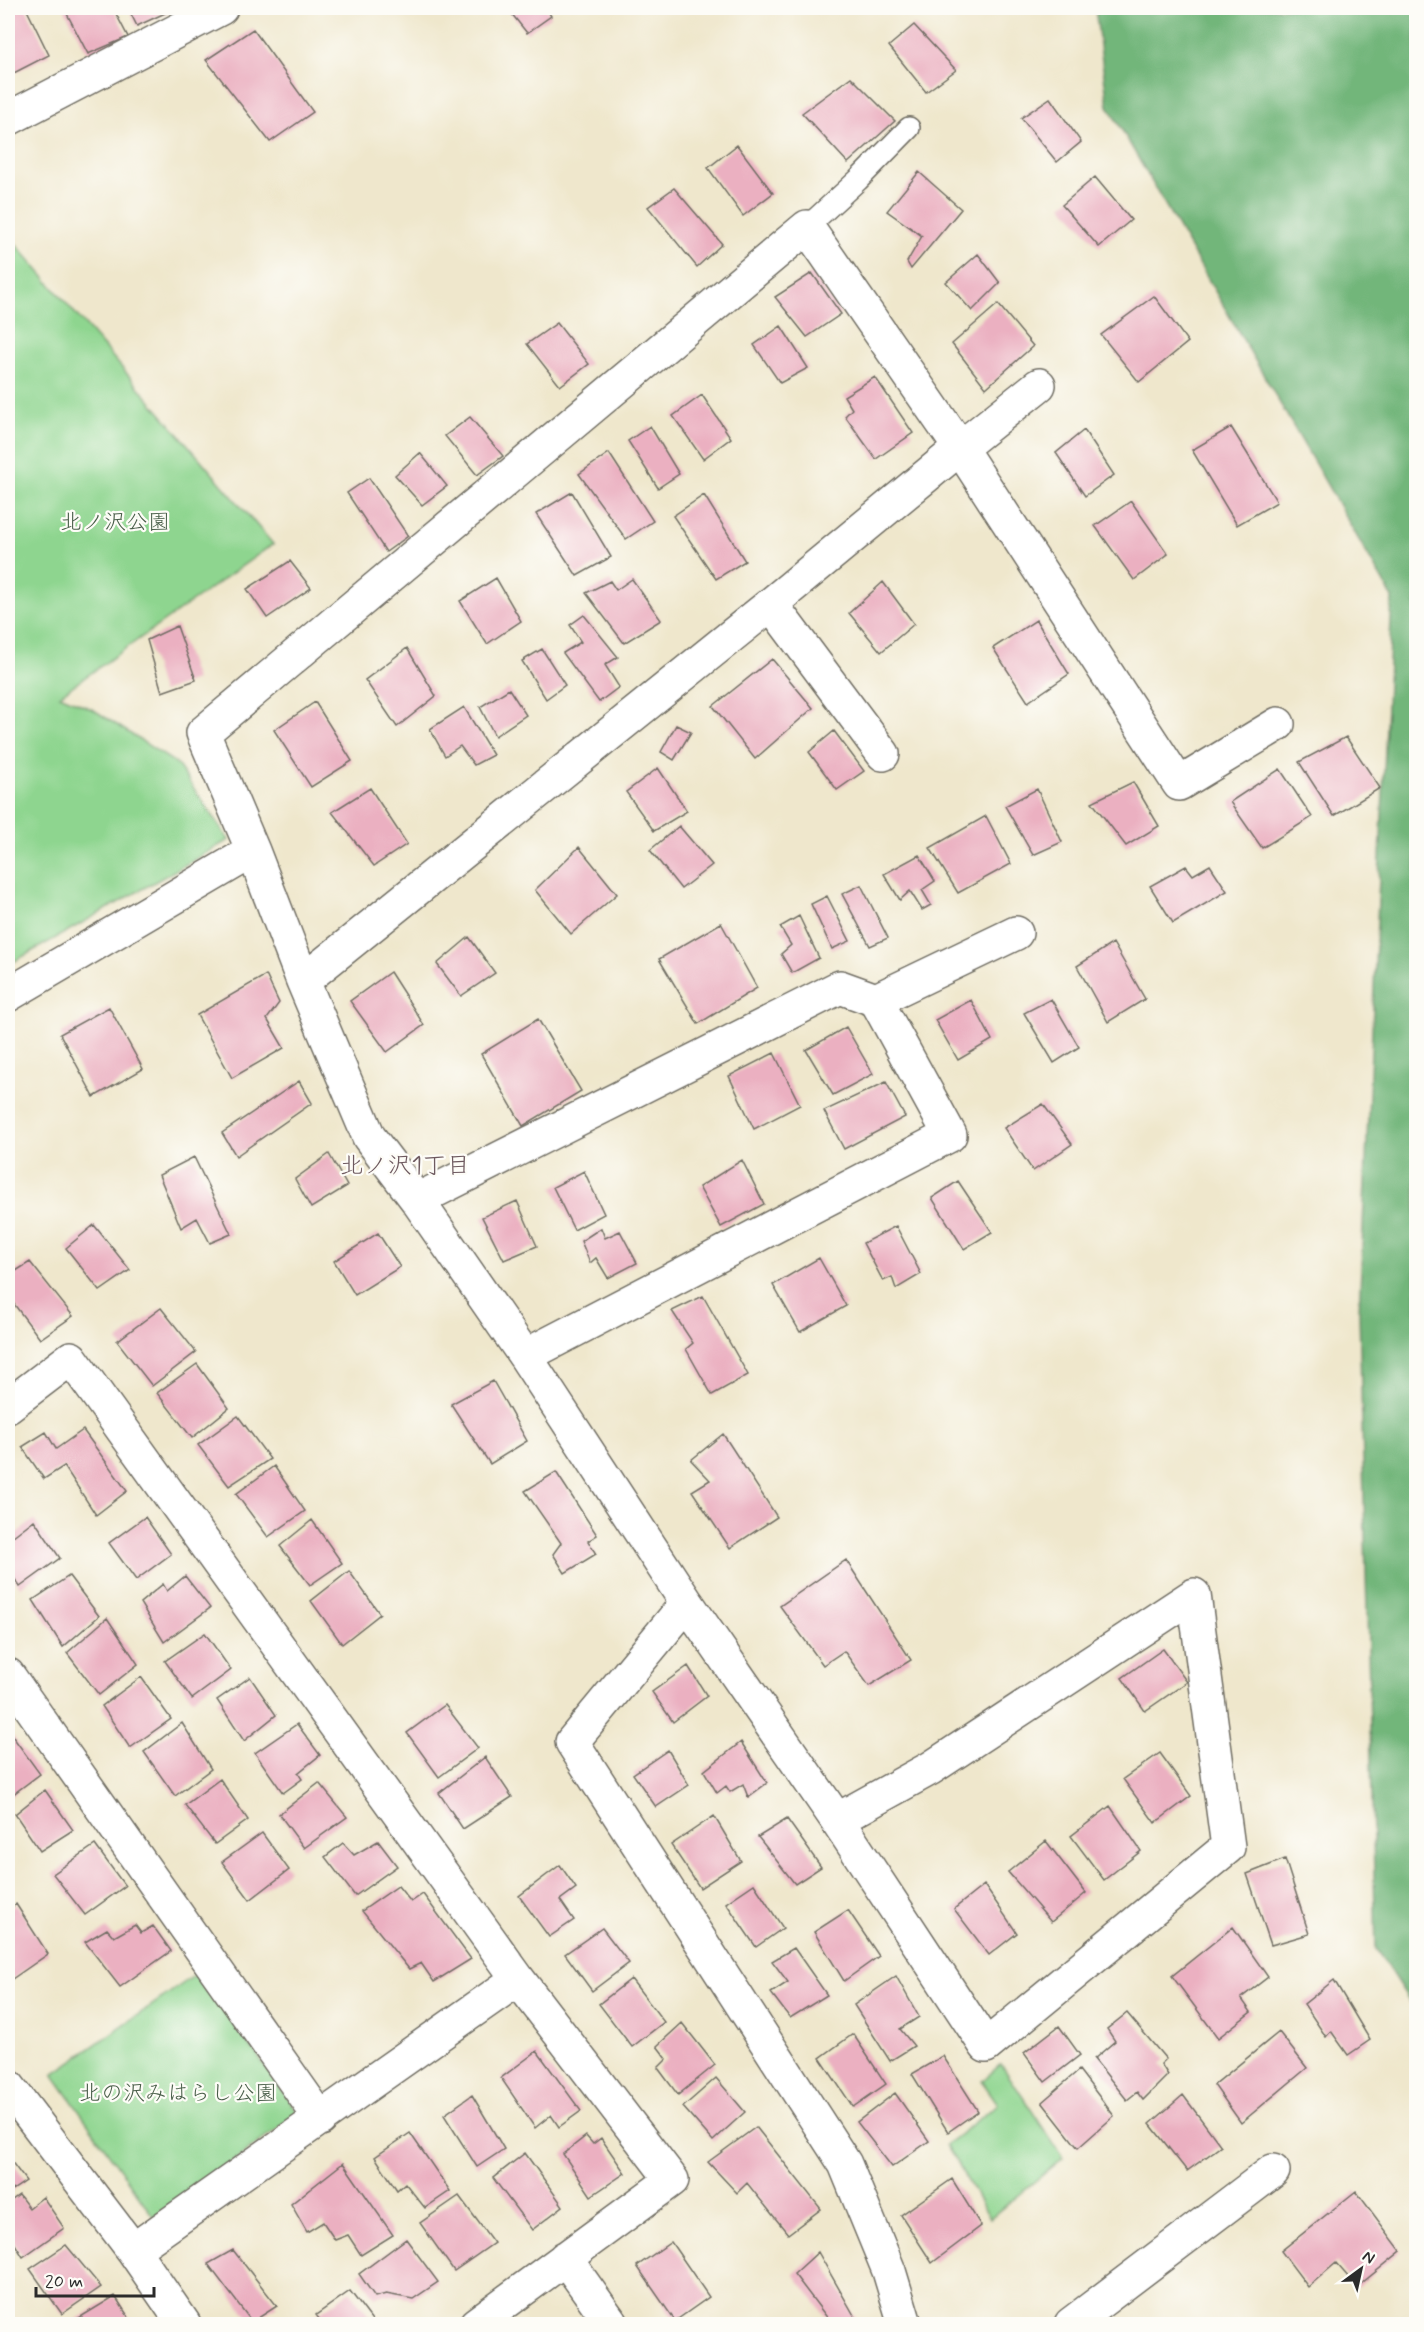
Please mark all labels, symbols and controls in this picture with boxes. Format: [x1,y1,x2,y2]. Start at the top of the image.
park label: 北ノ沢公園 [60,509,170,537]
district label: 北ノ沢1丁目 [340,1151,470,1182]
park label: 北の沢みはらし公園 [79,2080,277,2108]
north arrow [1331,2239,1391,2299]
text: N [1358,2246,1379,2269]
scale bar [36,2260,154,2298]
text: 20 m [45,2270,83,2294]

